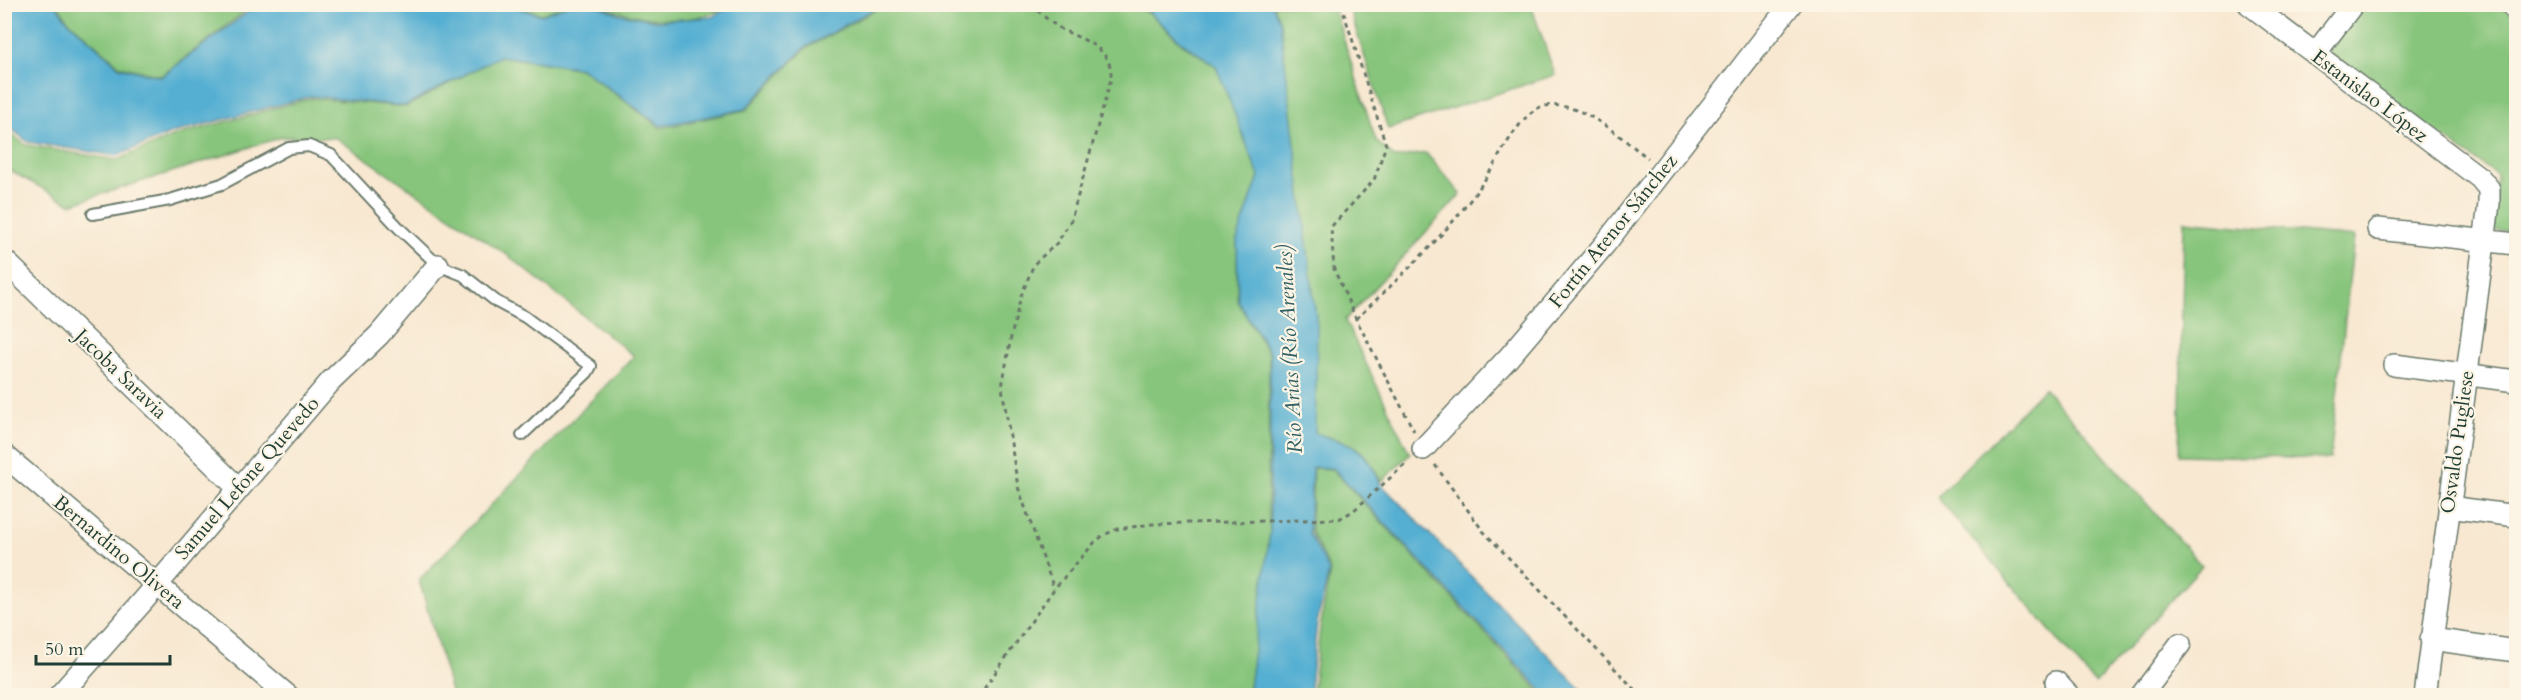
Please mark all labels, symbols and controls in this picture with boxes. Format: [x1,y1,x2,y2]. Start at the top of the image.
street label: Estanislao López [2306,43,2434,149]
street label: Fortín Atenor Sánchez [1542,148,1684,314]
water label: Río Arias (Río Arenales) [1270,243,1310,454]
street label: Jacoba Saravia [67,321,173,425]
street label: Osvaldo Pugliese [2434,369,2480,515]
street label: Samuel Lefone Quevedo [169,391,326,565]
street label: Bernardino Olivera [47,489,191,615]
scale bar [36,628,170,666]
text: 50 m [45,637,84,662]

